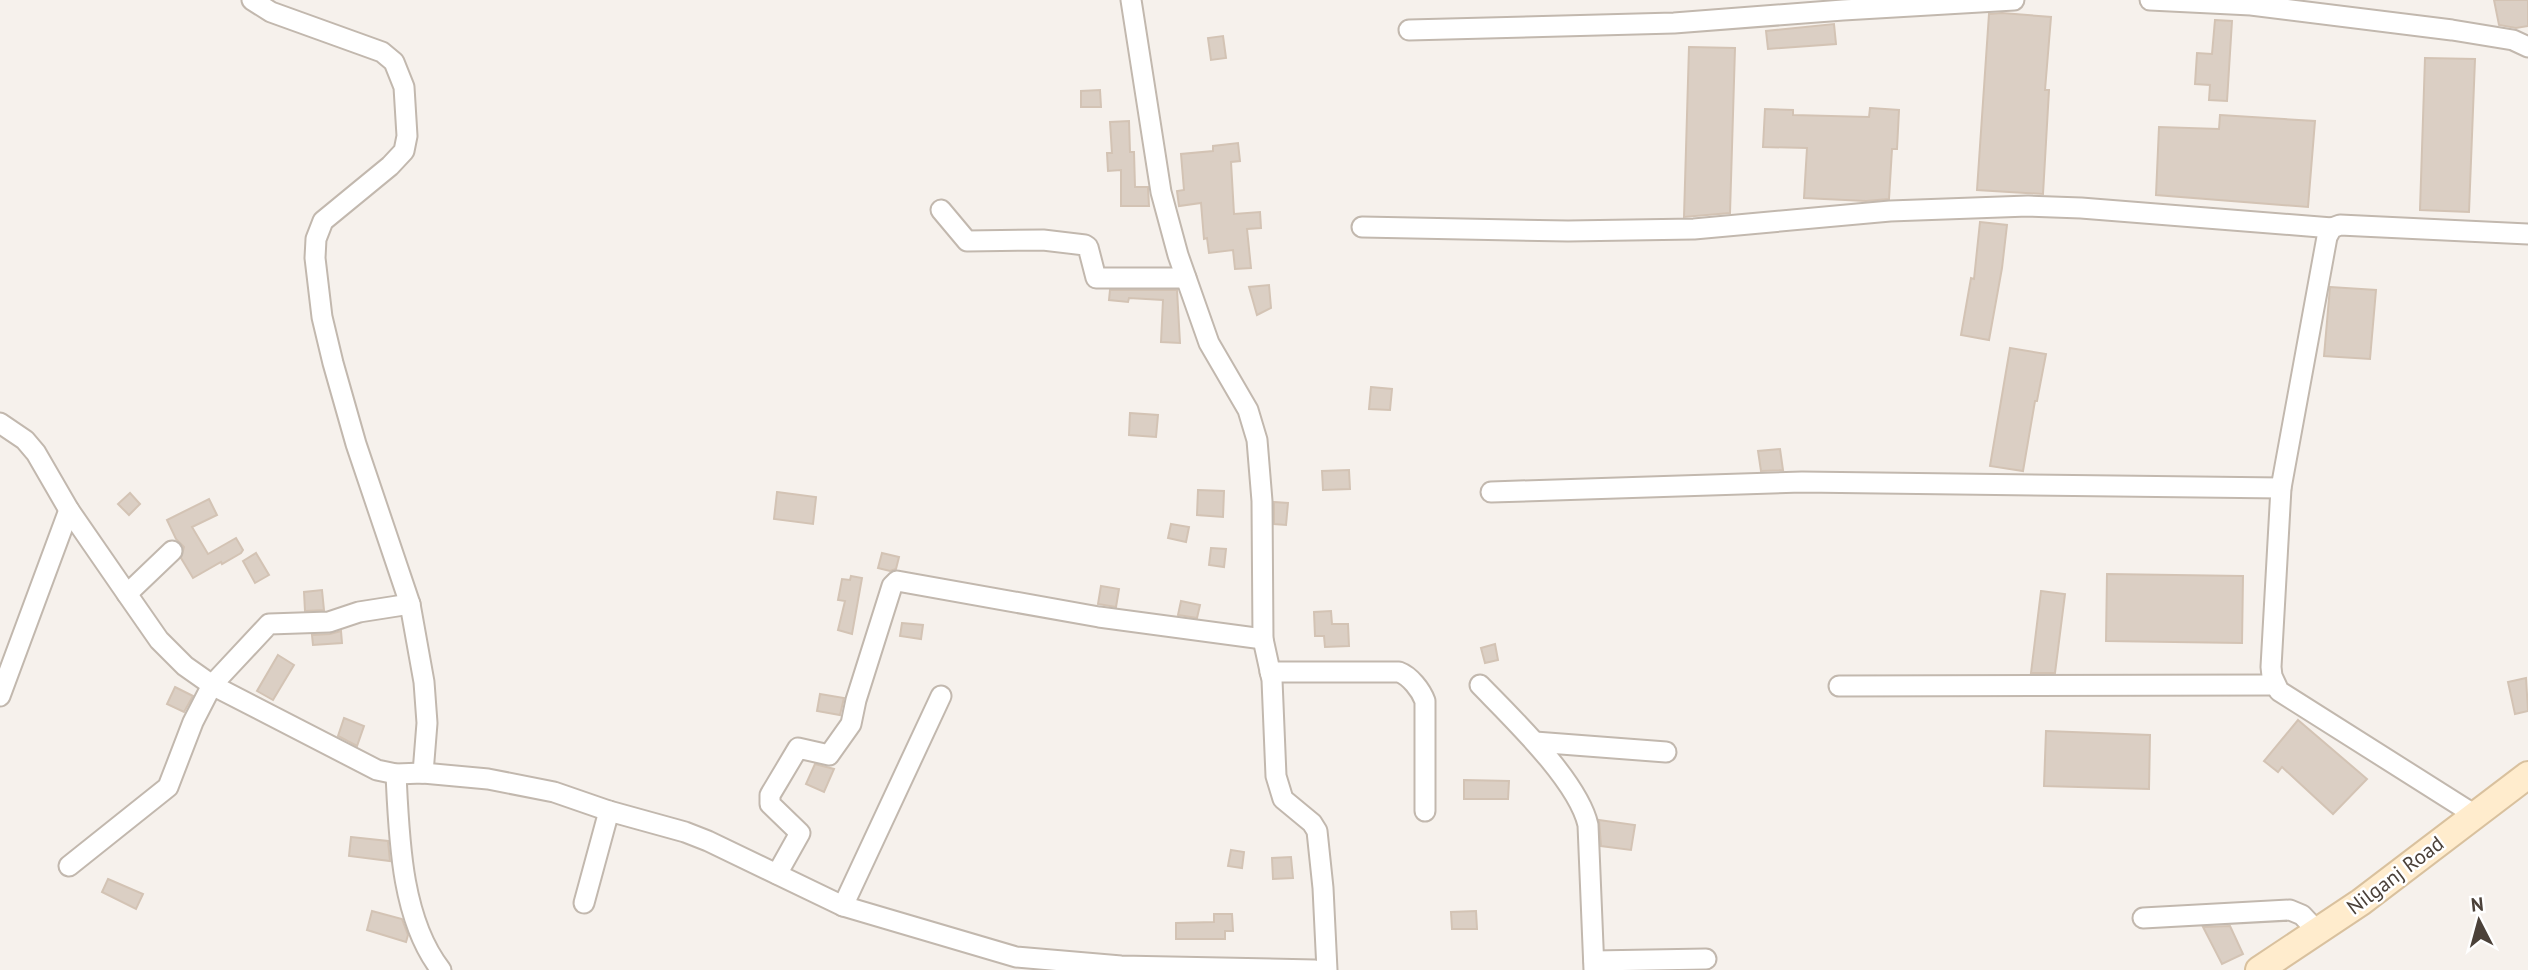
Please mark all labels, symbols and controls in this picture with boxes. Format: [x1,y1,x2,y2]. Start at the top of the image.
street label: Nilganj Road [2341,830,2449,920]
north arrow [2444,886,2514,956]
text: N [2470,892,2485,917]

